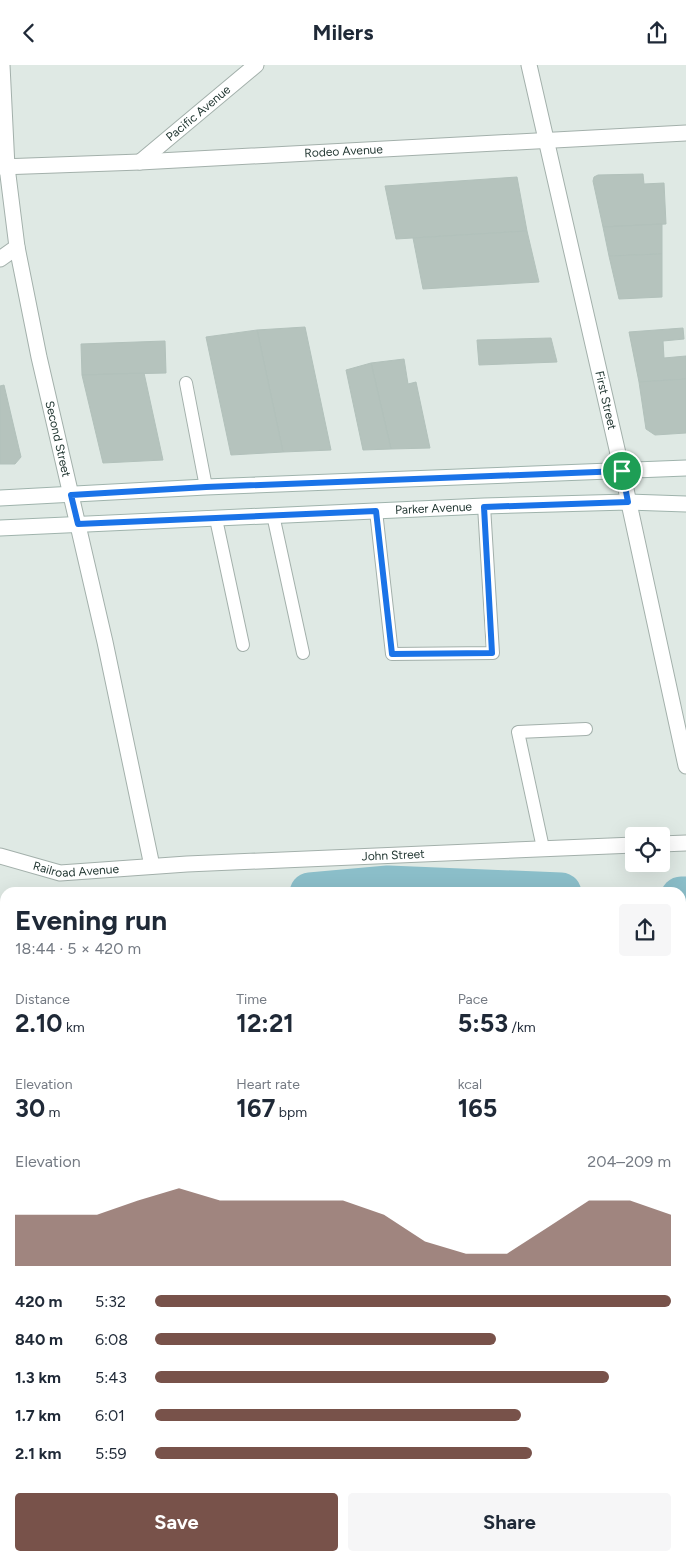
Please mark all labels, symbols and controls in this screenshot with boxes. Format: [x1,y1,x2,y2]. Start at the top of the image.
icon: back [15,19,43,47]
text: Milers [313,19,373,46]
icon: share [643,19,671,47]
street label: Pacific Avenue [163,82,234,144]
street label: Rodeo Avenue [304,142,384,160]
street label: First Street [592,369,619,432]
street label: Second Street [42,399,74,479]
pin [601,450,643,492]
icon: arrive [608,457,636,485]
street label: Parker Avenue [395,500,473,517]
map controls [625,827,670,872]
button: locate [625,827,670,872]
street label: John Street [361,847,425,864]
street label: Railroad Avenue [31,859,120,880]
text: Evening run [15,903,167,937]
button: share [619,904,671,956]
text: 18:44 · 5 × 420 m [15,939,141,958]
text: Distance [15,991,70,1008]
text: Time [236,991,267,1008]
text: Pace [458,991,488,1008]
text: 2.10 [15,1008,62,1038]
text: 12:21 [236,1008,294,1038]
text: 5:53 [458,1008,508,1038]
text: km [62,1019,85,1036]
text: /km [508,1019,536,1036]
text: Elevation [15,1076,73,1093]
text: Heart rate [236,1076,300,1093]
text: kcal [458,1076,482,1093]
text: 30 [15,1093,45,1123]
text: 167 [236,1093,275,1123]
text: 165 [458,1093,497,1123]
text: m [45,1104,60,1121]
text: bpm [275,1104,307,1121]
text: Elevation [15,1152,81,1171]
text: 204–209 m [587,1152,671,1171]
text: 420 m [15,1292,63,1311]
text: 5:32 [95,1292,126,1311]
text: 840 m [15,1330,63,1349]
text: 6:08 [95,1330,128,1349]
text: 1.3 km [15,1368,61,1387]
text: 5:43 [95,1368,127,1387]
text: 1.7 km [15,1406,61,1425]
text: 6:01 [95,1406,125,1425]
text: 2.1 km [15,1444,61,1463]
text: 5:59 [95,1444,127,1463]
button: Save [15,1493,338,1551]
button: Share [348,1493,671,1551]

